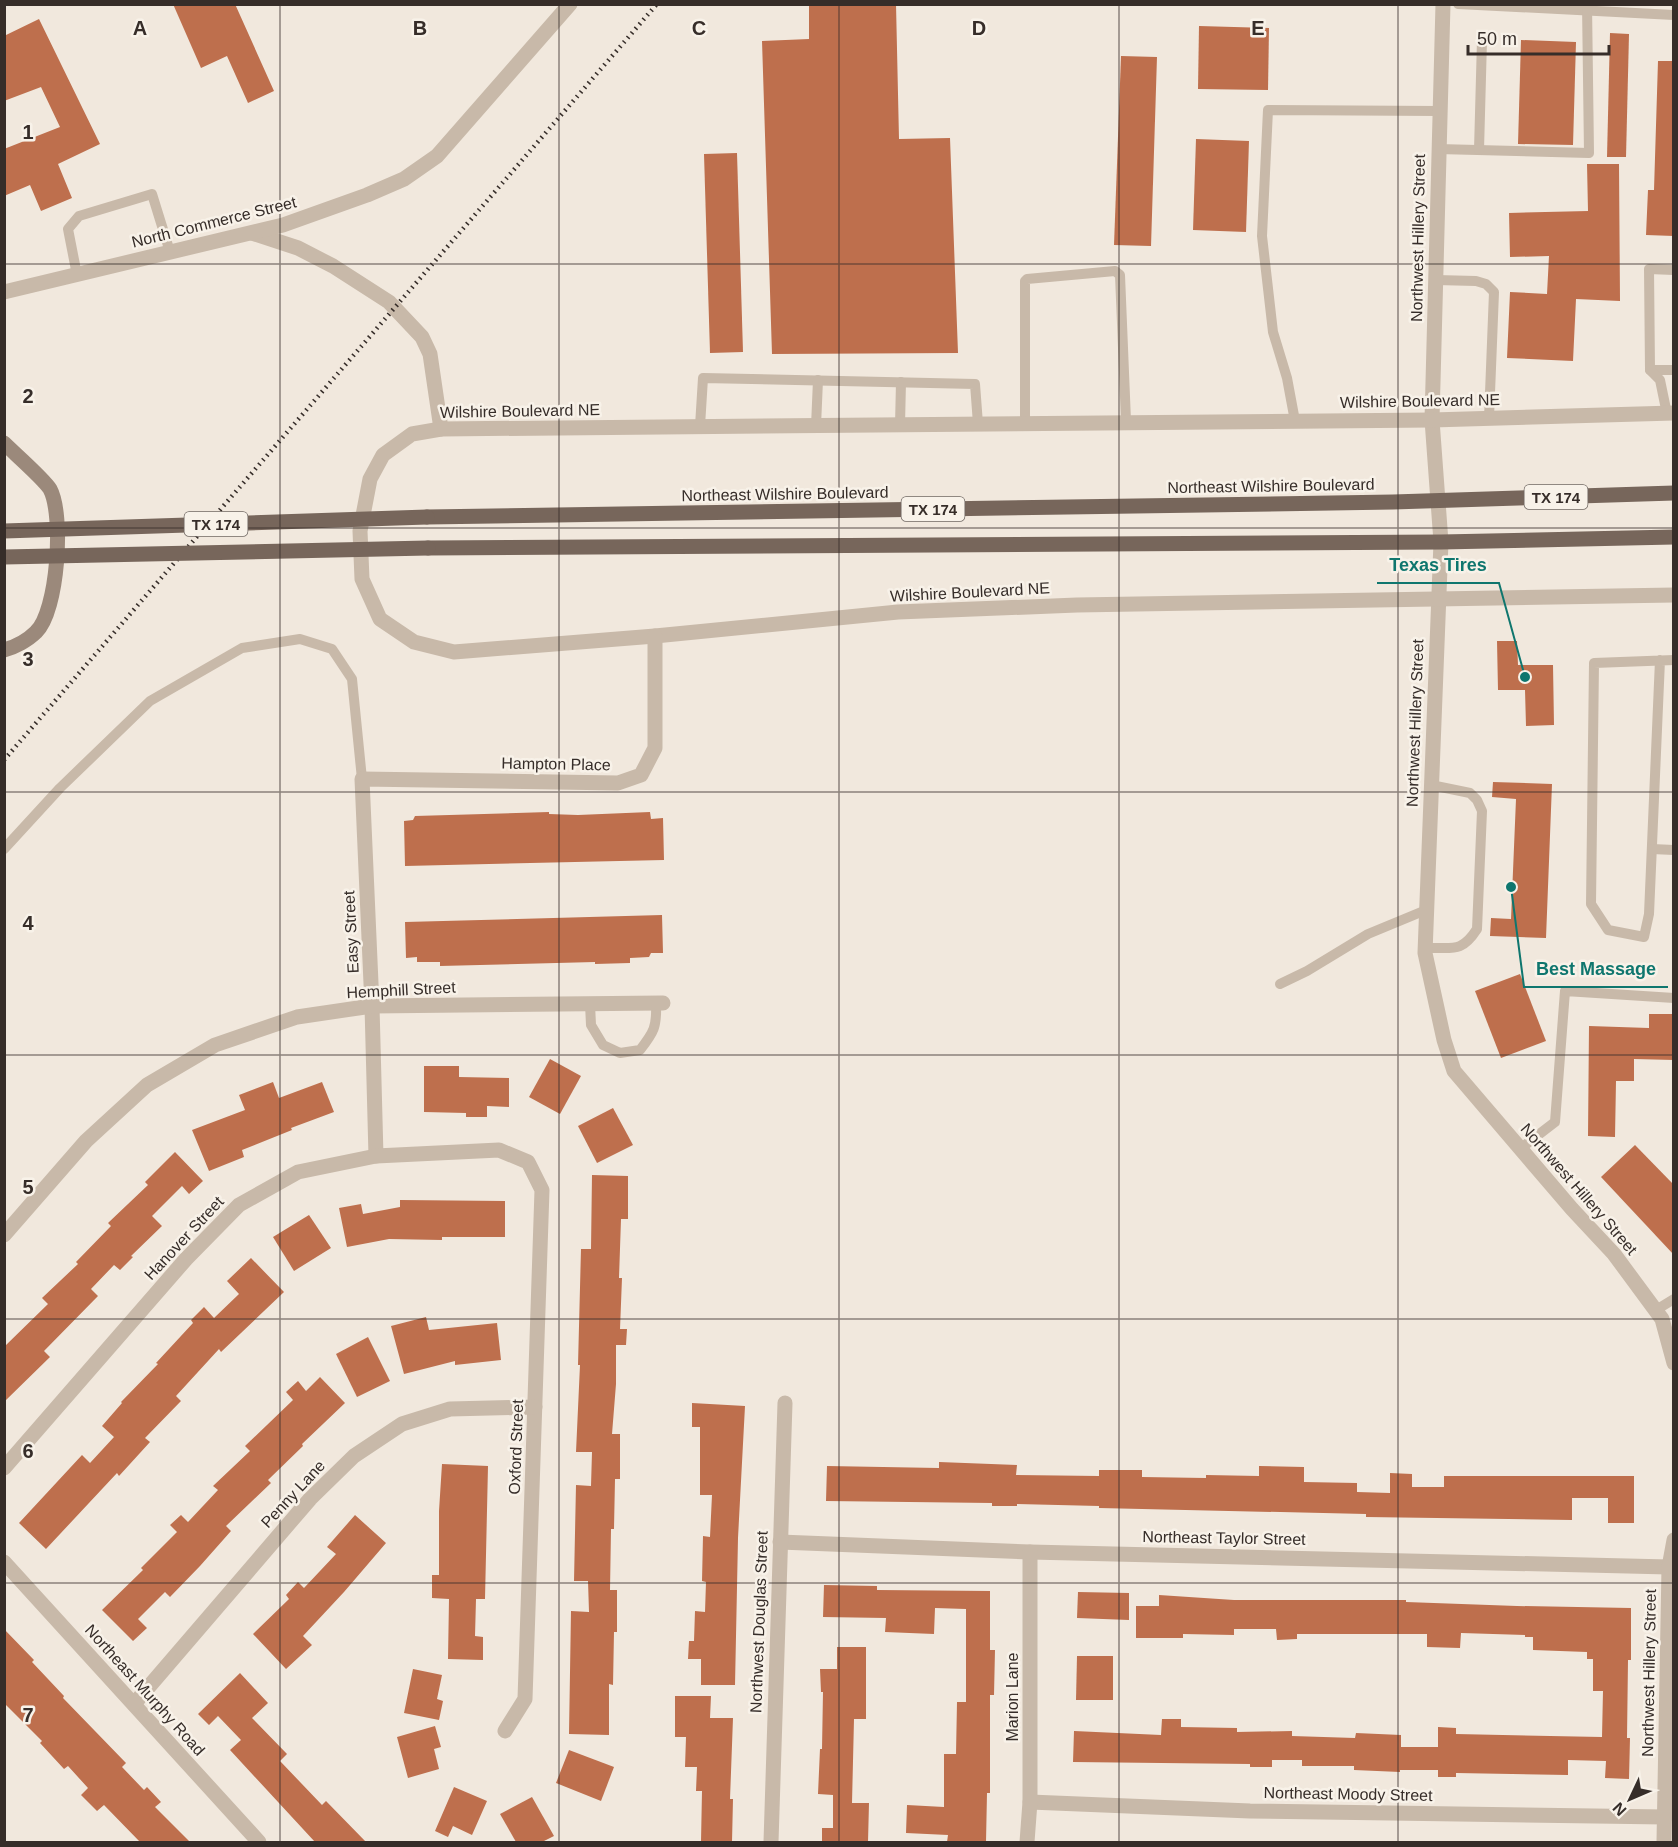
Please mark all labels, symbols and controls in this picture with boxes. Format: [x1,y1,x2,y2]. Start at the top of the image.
text: A [133,17,147,39]
text: B [413,17,427,39]
text: C [692,17,706,39]
text: D [972,17,986,39]
text: E [1251,17,1265,39]
scale bar [1468,18,1609,56]
text: 50 m [1477,29,1517,49]
text: 1 [22,121,34,143]
street label: Northwest Hillery Street [1408,153,1428,322]
street label: North Commerce Street [130,193,299,251]
text: 2 [22,385,34,407]
street label: Wilshire Boulevard NE [1340,391,1500,411]
street label: Wilshire Boulevard NE [440,401,600,421]
street label: Northeast Wilshire Boulevard [1167,476,1375,496]
street label: Northeast Wilshire Boulevard [681,484,889,504]
road number: TX 174 [1524,485,1588,509]
road number: TX 174 [902,497,964,521]
road number: TX 174 [184,512,248,536]
callout: Texas Tires [1377,547,1499,583]
text: Texas Tires [1389,555,1487,575]
street label: Wilshire Boulevard NE [890,579,1050,605]
street label: Northwest Hillery Street [1404,638,1426,807]
text: 3 [22,648,34,670]
street label: Hampton Place [501,755,611,773]
street label: Easy Street [340,890,362,974]
text: 4 [22,912,34,934]
callout: Best Massage [1524,951,1668,987]
text: Best Massage [1536,959,1656,979]
street label: Hemphill Street [346,979,457,1001]
street label: Northwest Hillery Street [1517,1120,1641,1258]
text: 5 [22,1176,34,1198]
street label: Hanover Street [141,1192,227,1283]
street label: Oxford Street [506,1399,526,1495]
text: 6 [22,1440,34,1462]
street label: Penny Lane [258,1457,328,1531]
street label: Northeast Taylor Street [1142,1528,1306,1548]
street label: Northwest Douglas Street [747,1530,771,1713]
street label: Northwest Hillery Street [1639,1588,1659,1757]
street label: Northeast Murphy Road [82,1621,208,1759]
street label: Marion Lane [1004,1652,1021,1741]
text: 7 [22,1704,34,1726]
north arrow [1600,1769,1660,1829]
street label: Northeast Moody Street [1263,1784,1433,1804]
text: N [1609,1799,1630,1819]

